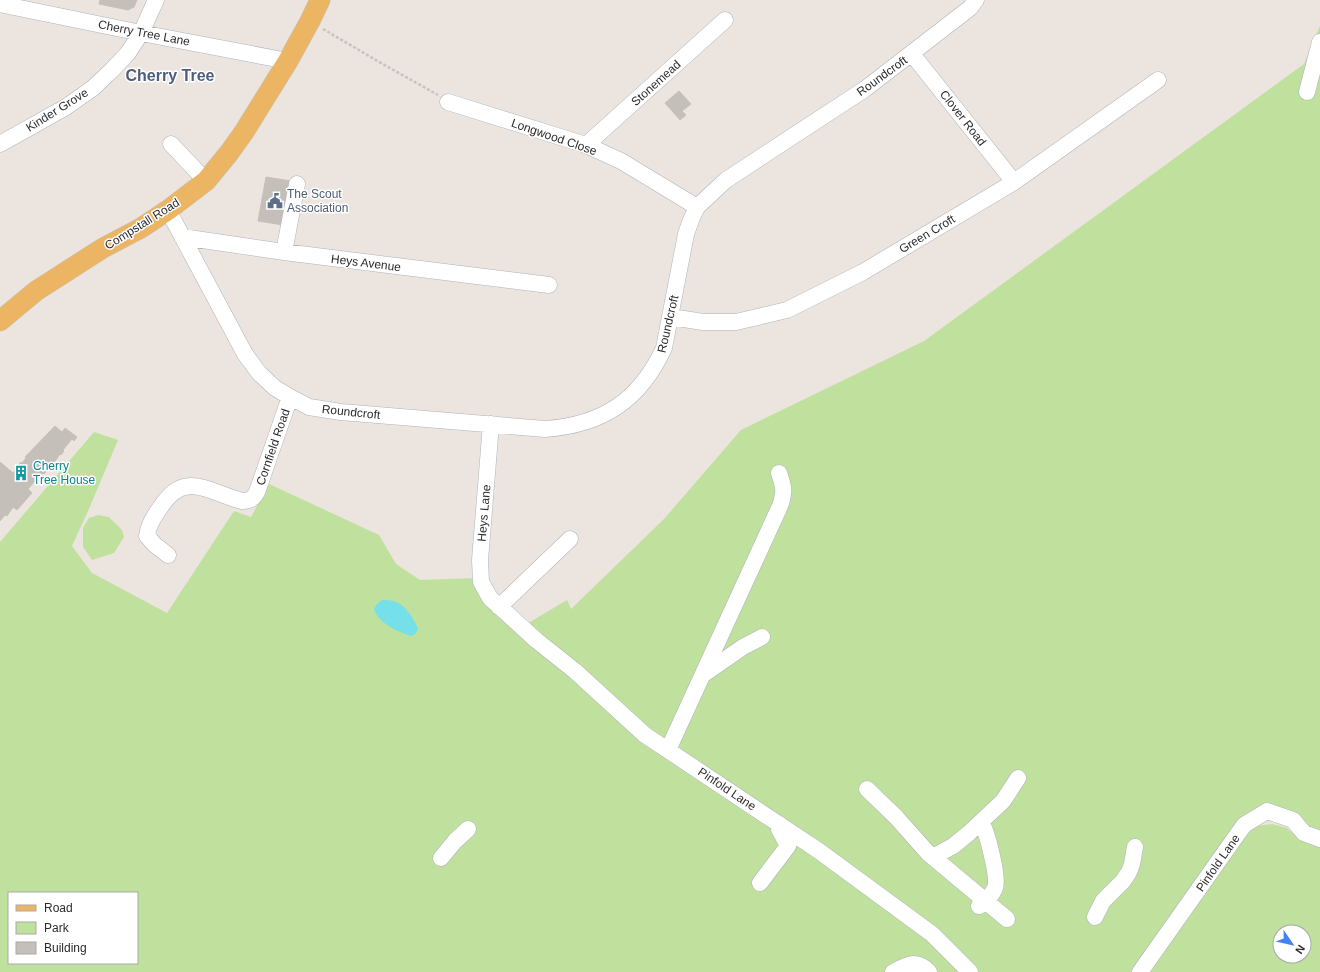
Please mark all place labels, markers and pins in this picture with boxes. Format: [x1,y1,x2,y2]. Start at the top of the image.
place label: The Scout Association [287,187,348,215]
public building icon: The Scout Association [266,192,284,210]
place label: Cherry Tree House [33,459,96,487]
building icon: Cherry Tree House [12,464,30,482]

